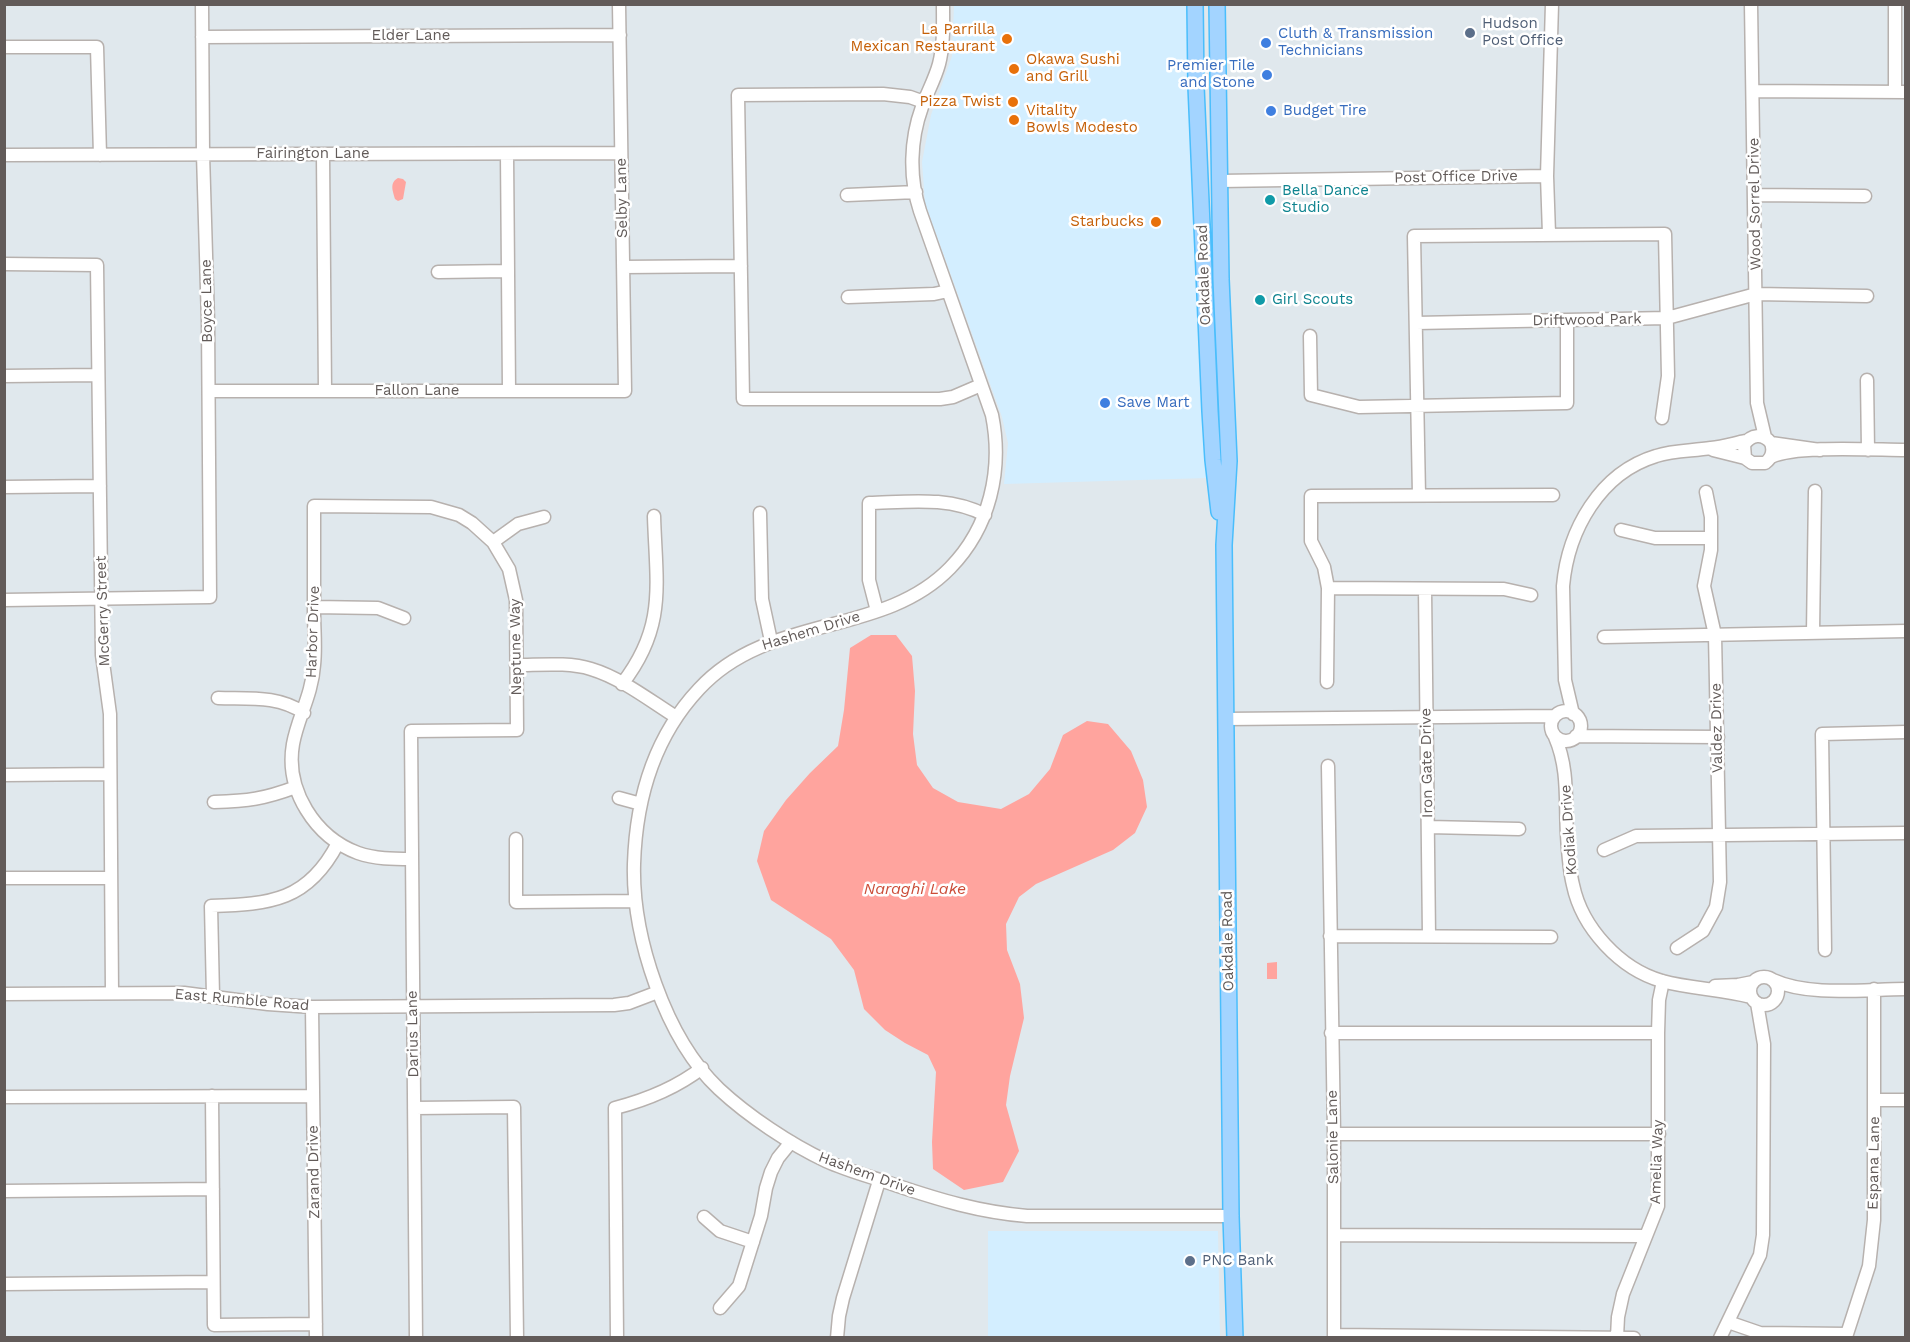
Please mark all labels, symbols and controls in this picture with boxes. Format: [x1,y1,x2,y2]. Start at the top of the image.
place label: Hudson Post Office [1482,15,1563,50]
place label: La Parrilla Mexican Restaurant [850,21,995,56]
place label: Cluth & Transmission Technicians [1278,25,1433,60]
marker: Hudson Post Office [1463,26,1477,40]
street label: Elder Lane [372,27,450,45]
marker: La Parrilla Mexican Restaurant [1000,32,1014,46]
marker: Cluth & Transmission Technicians [1259,36,1273,50]
place label: Okawa Sushi and Grill [1026,51,1120,86]
place label: Premier Tile and Stone [1167,57,1255,92]
marker: Okawa Sushi and Grill [1007,62,1021,76]
marker: Premier Tile and Stone [1260,68,1274,82]
place label: Pizza Twist [919,93,1001,111]
marker: Pizza Twist [1006,95,1020,109]
place label: Vitality Bowls Modesto [1026,102,1138,137]
place label: Budget Tire [1283,102,1367,120]
marker: Budget Tire [1264,104,1278,118]
marker: Vitality Bowls Modesto [1007,113,1021,127]
street label: Wood Sorrel Drive [1745,138,1765,270]
street label: Fairington Lane [256,145,370,163]
street label: Selby Lane [612,158,632,238]
street label: Post Office Drive [1394,167,1518,187]
place label: Bella Dance Studio [1282,182,1369,217]
marker: Bella Dance Studio [1263,193,1277,207]
place label: Starbucks [1070,213,1144,231]
marker: Starbucks [1149,215,1163,229]
street label: Oakdale Road [1193,224,1215,326]
street label: Boyce Lane [197,259,217,343]
place label: Girl Scouts [1272,291,1353,309]
marker: Girl Scouts [1253,293,1267,307]
street label: Driftwood Park [1532,310,1642,330]
street label: Fallon Lane [375,382,459,400]
place label: Save Mart [1117,394,1189,412]
marker: Save Mart [1098,396,1112,410]
street label: McGerry Street [92,555,114,667]
street label: Harbor Drive [302,585,324,679]
street label: Neptune Way [506,598,526,696]
street label: Hashem Drive [760,607,862,655]
street label: Valdez Drive [1707,683,1727,773]
street label: Iron Gate Drive [1417,708,1437,818]
street label: Kodiak Drive [1557,784,1581,876]
water label: Naraghi Lake [864,879,966,899]
street label: Oakdale Road [1218,890,1238,992]
street label: East Rumble Road [174,985,310,1015]
street label: Darius Lane [403,990,423,1078]
street label: Salonie Lane [1323,1090,1343,1184]
street label: Espana Lane [1864,1116,1884,1210]
street label: Amelia Way [1647,1119,1667,1205]
street label: Zarand Drive [304,1125,324,1219]
street label: Hashem Drive [816,1148,918,1200]
place label: PNC Bank [1202,1252,1274,1270]
marker: PNC Bank [1183,1254,1197,1268]

